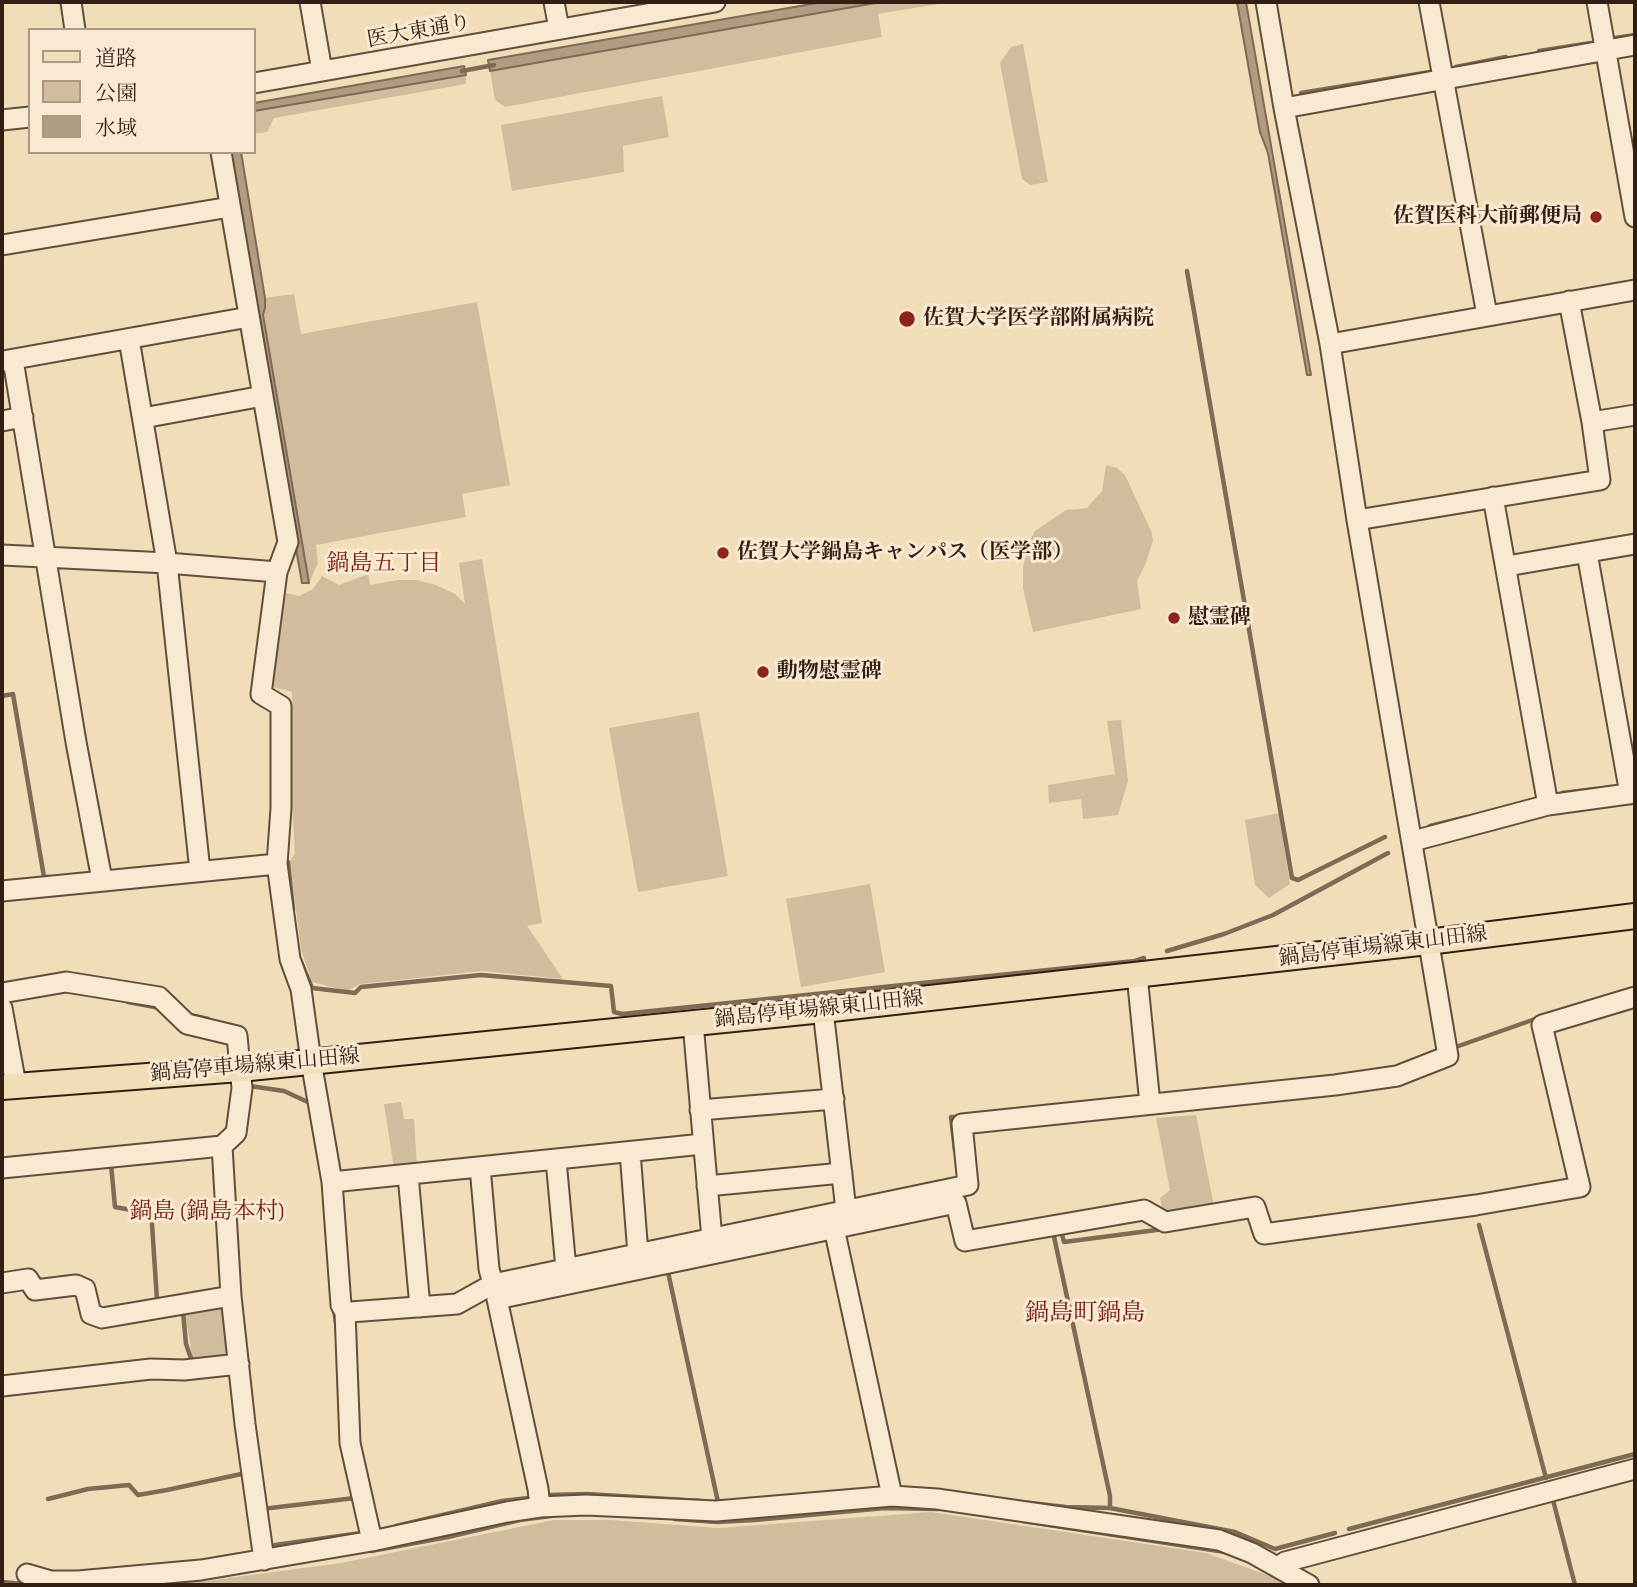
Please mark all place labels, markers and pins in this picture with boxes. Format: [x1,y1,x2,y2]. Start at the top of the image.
place label: 佐賀医科大前郵便局 [1393,204,1582,230]
marker: 佐賀医科大前郵便局 [1588,209,1604,225]
place label: 佐賀大学医学部附属病院 [923,306,1154,332]
marker: 佐賀大学医学部附属病院 [897,309,917,329]
place label: 佐賀大学鍋島キャンパス（医学部） [737,540,1073,566]
marker: 佐賀大学鍋島キャンパス（医学部） [715,545,731,561]
place label: 慰霊碑 [1188,605,1251,631]
marker: 慰霊碑 [1166,610,1182,626]
place label: 動物慰霊碑 [777,659,882,685]
marker: 動物慰霊碑 [755,664,771,680]

